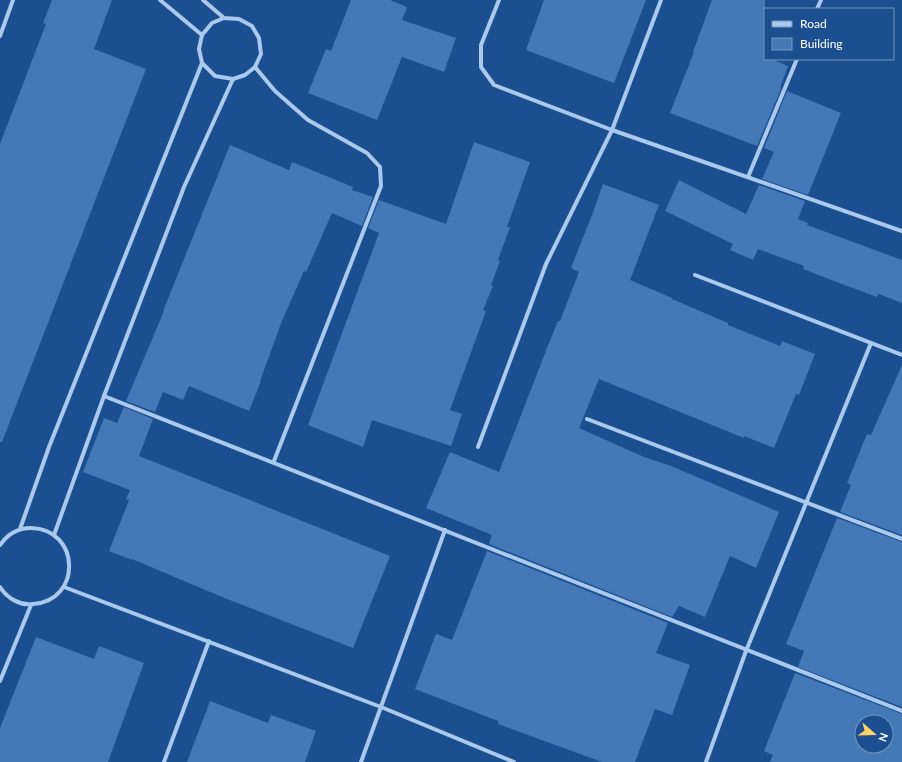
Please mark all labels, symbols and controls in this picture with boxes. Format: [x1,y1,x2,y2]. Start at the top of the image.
legend [764,8,894,60]
text: Road [800,16,827,31]
text: Building [800,36,843,51]
north arrow [854,714,894,754]
text: N [876,731,891,744]

